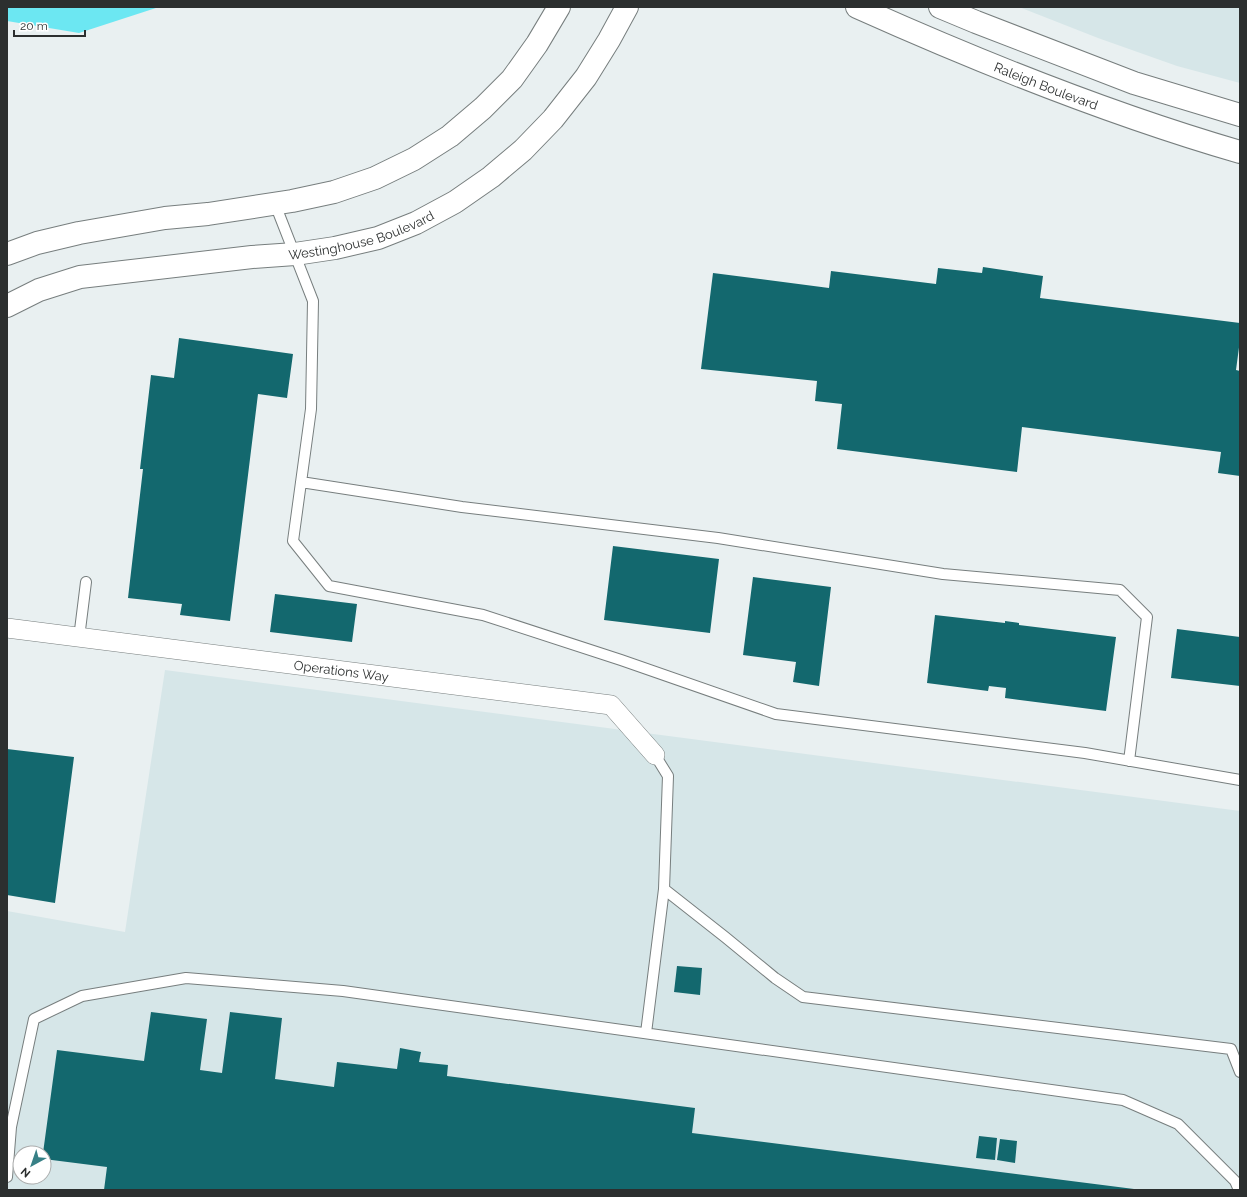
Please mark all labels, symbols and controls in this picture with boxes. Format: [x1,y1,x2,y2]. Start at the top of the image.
scale bar [14,12,85,38]
text: 20 m [20,19,48,33]
street label: Raleigh Boulevard [992,59,1100,112]
street label: Westinghouse Boulevard [288,207,436,262]
street label: Operations Way [293,657,390,684]
north arrow [12,1145,52,1185]
text: N [18,1165,33,1180]

